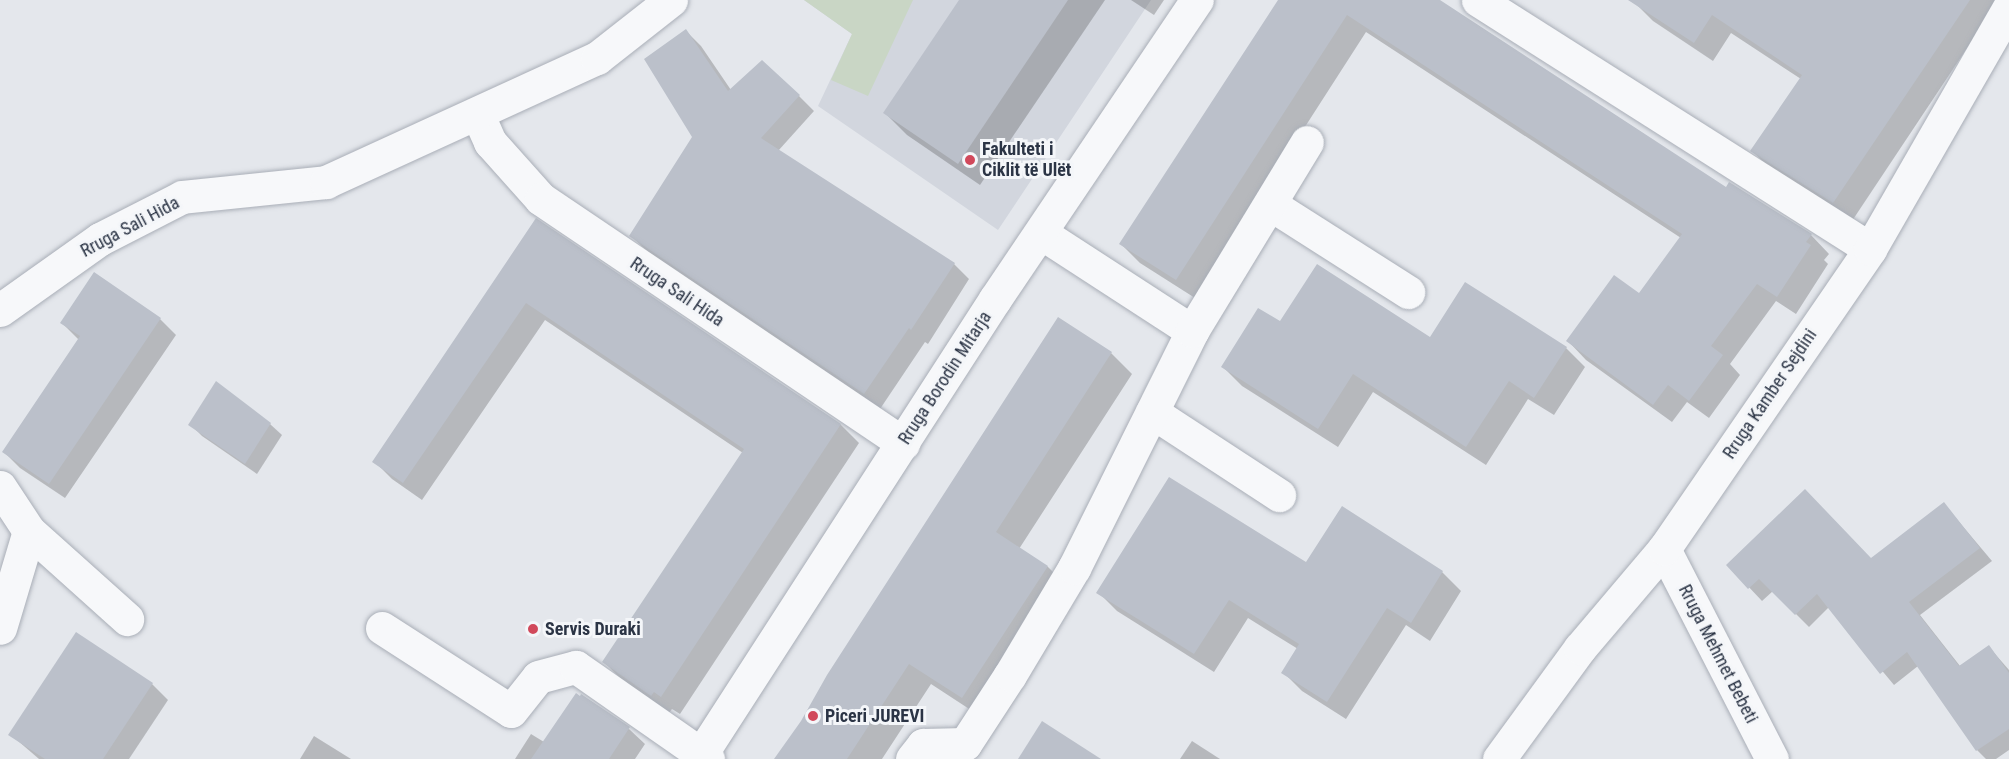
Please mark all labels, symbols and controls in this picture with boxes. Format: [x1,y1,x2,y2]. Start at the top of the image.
place label: Fakulteti i Ciklit të Ulët [982,139,1071,182]
marker: Fakulteti i Ciklit të Ulët [963,153,977,167]
street label: Rruga Sali Hida [77,192,183,262]
street label: Rruga Sali Hida [626,253,728,331]
street label: Rruga Borodin Mitarja [894,307,996,449]
street label: Rruga Kamber Sejdini [1719,325,1821,463]
street label: Rruga Mehmet Bebeti [1674,581,1762,727]
place label: Servis Duraki [545,618,641,640]
marker: Servis Duraki [526,622,540,636]
place label: Piceri JUREVI [825,705,924,727]
marker: Piceri JUREVI [806,709,820,723]

